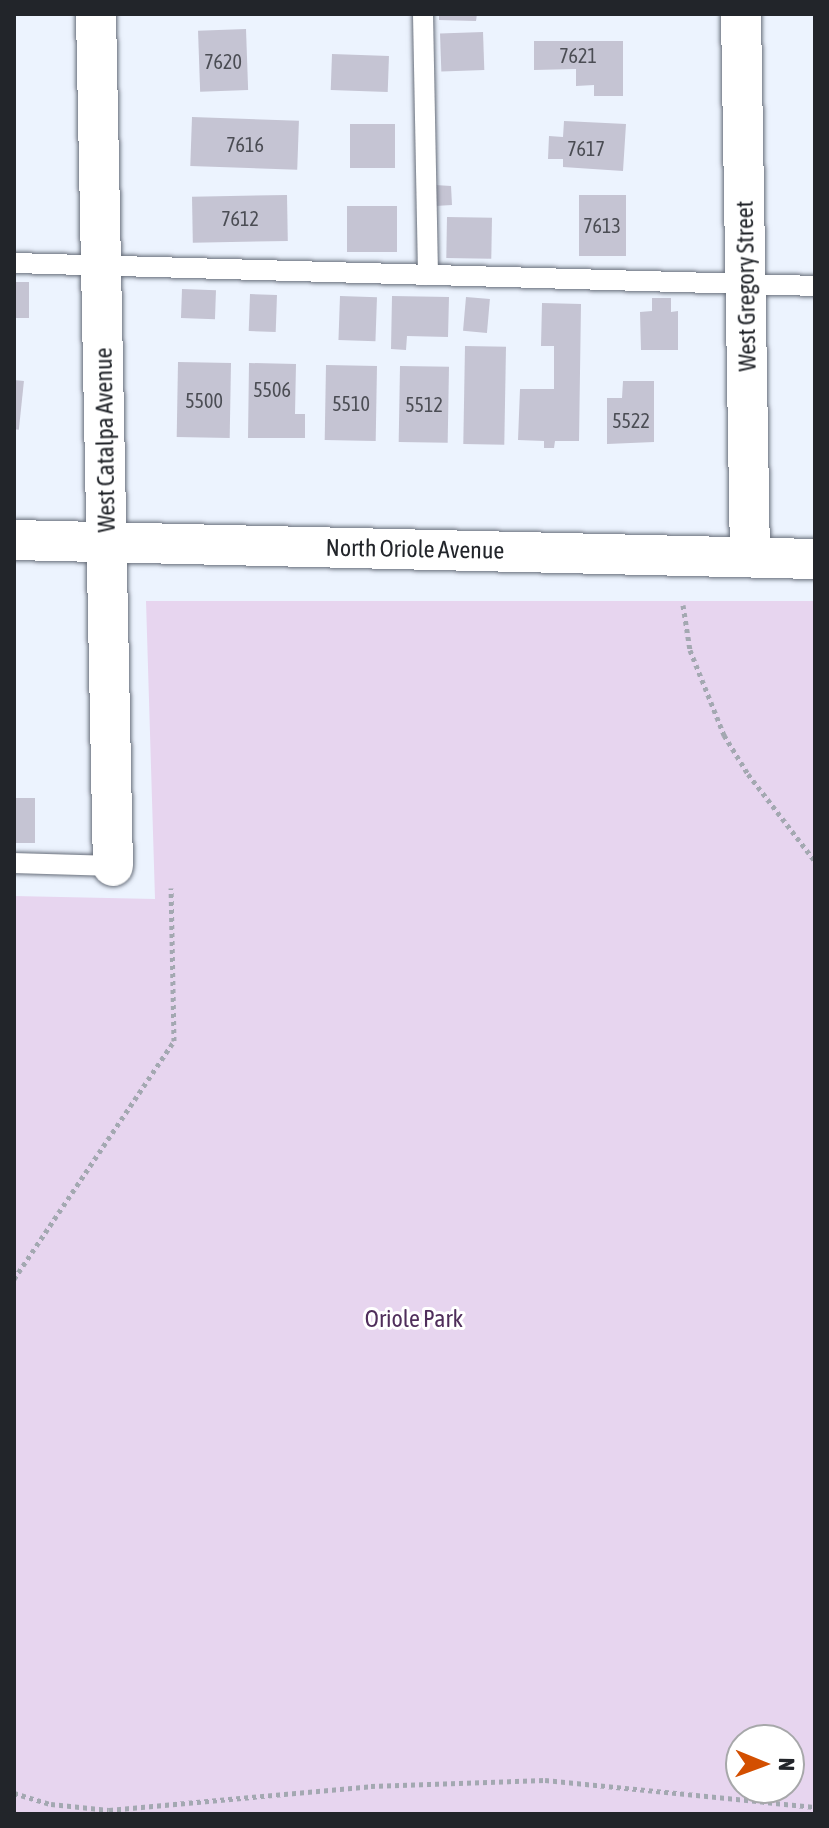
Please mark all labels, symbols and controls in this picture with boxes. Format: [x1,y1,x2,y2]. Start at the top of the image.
house number: 7621 [559,43,597,67]
house number: 7620 [204,49,242,73]
house number: 7616 [226,132,264,156]
house number: 7617 [567,136,605,160]
street label: West Gregory Street [730,200,762,372]
house number: 7612 [221,206,259,230]
house number: 7613 [583,213,621,237]
street label: West Catalpa Avenue [89,347,121,533]
house number: 5506 [253,377,291,401]
house number: 5500 [185,388,223,412]
house number: 5510 [332,391,370,415]
house number: 5512 [405,392,443,416]
house number: 5522 [612,408,650,432]
street label: North Oriole Avenue [325,533,505,565]
park label: Oriole Park [365,1305,463,1333]
north arrow [725,1724,805,1804]
text: N [774,1758,800,1771]

